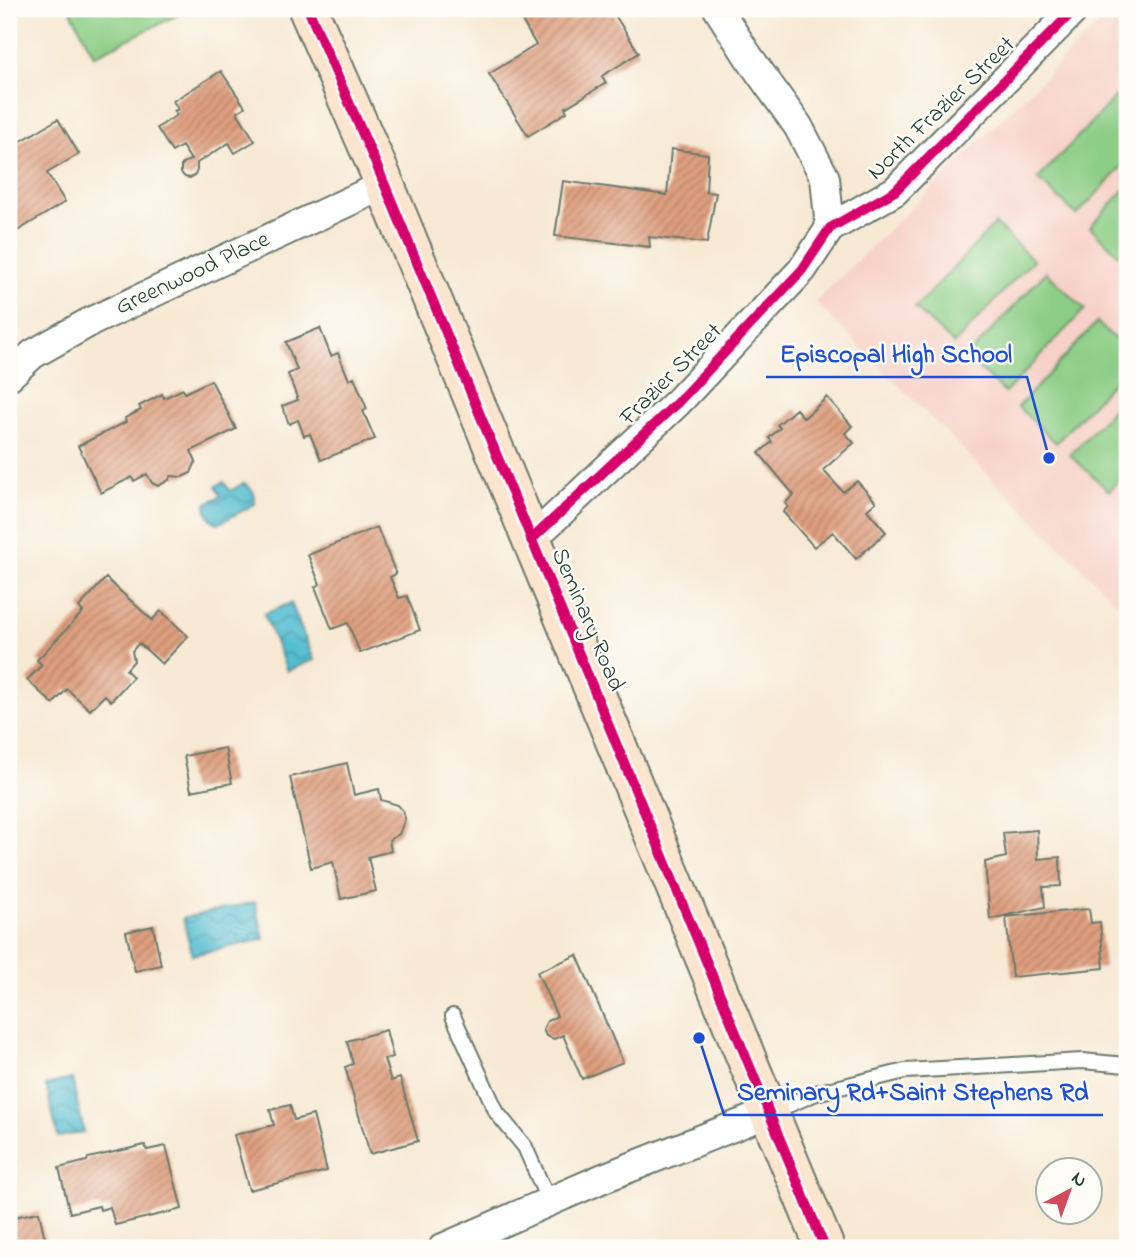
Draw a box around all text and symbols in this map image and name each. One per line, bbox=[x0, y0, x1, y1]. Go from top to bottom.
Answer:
street label: North Frazier Street bbox=[860, 29, 1024, 189]
street label: Greenwood Place bbox=[110, 223, 276, 325]
street label: Frazier Street bbox=[612, 316, 731, 435]
callout: Episcopal High School bbox=[766, 330, 1027, 377]
text: Episcopal High School bbox=[780, 337, 1012, 376]
street label: Seminary Road bbox=[540, 543, 633, 698]
callout: Seminary Rd+Saint Stephens Rd bbox=[724, 1068, 1103, 1115]
text: Seminary Rd+Saint Stephens Rd bbox=[737, 1075, 1089, 1113]
north arrow bbox=[1034, 1156, 1104, 1226]
text: N bbox=[1065, 1166, 1092, 1195]

